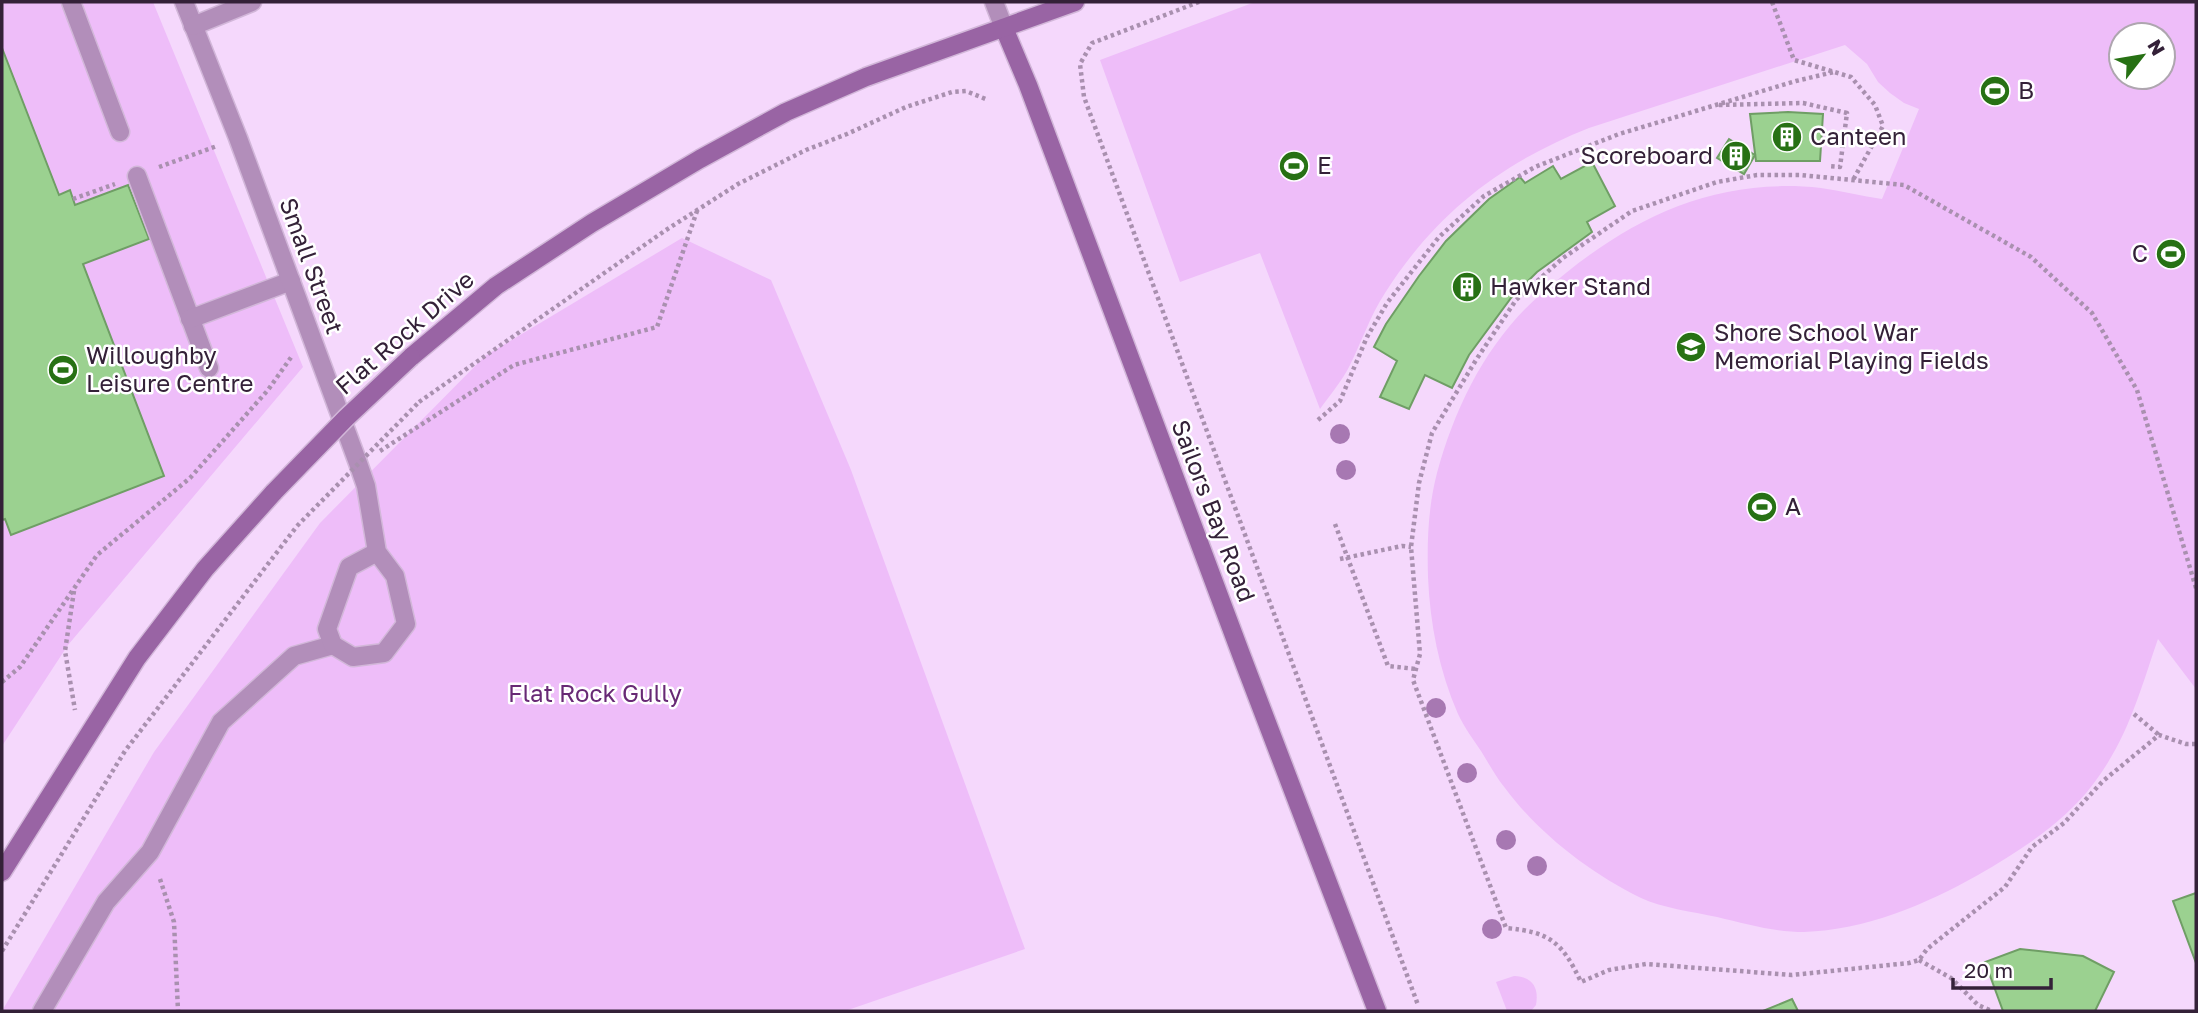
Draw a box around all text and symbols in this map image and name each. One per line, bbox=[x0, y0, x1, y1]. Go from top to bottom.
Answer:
north arrow bbox=[2107, 21, 2177, 91]
text: N bbox=[2143, 35, 2171, 59]
sports icon: B bbox=[1978, 74, 2012, 108]
place label: B bbox=[2018, 75, 2034, 104]
building icon: Canteen bbox=[1770, 120, 1804, 154]
place label: Canteen bbox=[1810, 121, 1907, 150]
building icon: Scoreboard bbox=[1719, 139, 1753, 173]
place label: Scoreboard bbox=[1581, 140, 1713, 169]
sports icon: E bbox=[1277, 149, 1311, 183]
place label: E bbox=[1317, 150, 1332, 179]
street label: Small Street bbox=[274, 194, 350, 337]
sports icon: C bbox=[2154, 237, 2188, 271]
place label: C bbox=[2132, 238, 2148, 267]
street label: Flat Rock Drive bbox=[329, 264, 479, 400]
building icon: Hawker Stand bbox=[1450, 270, 1484, 304]
place label: Hawker Stand bbox=[1490, 271, 1651, 300]
place label: Shore School War Memorial Playing Fields bbox=[1714, 317, 1989, 374]
school or university icon: Shore School War Memorial Playing Fields bbox=[1674, 330, 1708, 364]
place label: Willoughby Leisure Centre bbox=[86, 340, 253, 397]
sports icon: Willoughby Leisure Centre bbox=[46, 353, 80, 387]
street label: Sailors Bay Road bbox=[1166, 415, 1262, 606]
sports icon: A bbox=[1745, 490, 1779, 524]
place label: A bbox=[1785, 491, 1801, 520]
park label: Flat Rock Gully bbox=[508, 678, 682, 707]
scale bar bbox=[1953, 946, 2051, 990]
text: 20 m bbox=[1964, 957, 2013, 983]

